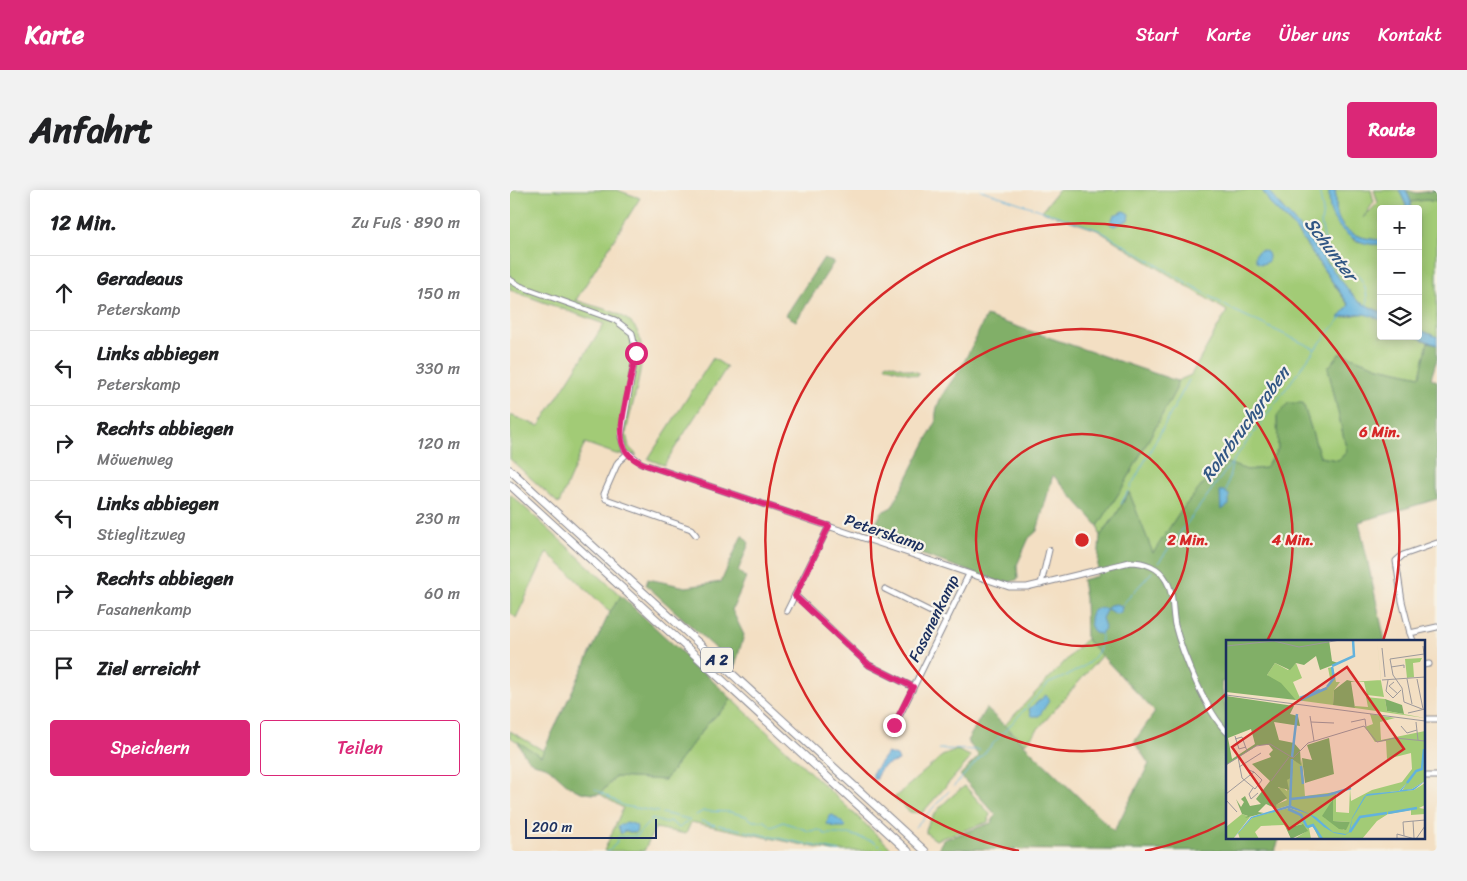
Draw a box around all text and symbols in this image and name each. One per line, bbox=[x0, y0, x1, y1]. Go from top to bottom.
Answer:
text: Karte bbox=[25, 14, 84, 56]
text: Start bbox=[1136, 19, 1179, 51]
text: Karte bbox=[1207, 19, 1251, 51]
text: Über uns bbox=[1279, 19, 1350, 51]
text: Kontakt bbox=[1378, 19, 1442, 51]
text: Anfahrt bbox=[30, 99, 153, 161]
button: Route bbox=[1347, 102, 1437, 158]
text: 12 Min. bbox=[50, 204, 117, 242]
map controls bbox=[1377, 205, 1422, 340]
button: + bbox=[1377, 205, 1422, 250]
text: Zu Fuß · 890 m bbox=[352, 208, 460, 237]
water label: Schunter bbox=[1296, 210, 1368, 291]
button: − bbox=[1377, 250, 1422, 295]
text: Geradeaus bbox=[97, 262, 183, 295]
icon: ahead bbox=[50, 279, 78, 307]
text: 150 m bbox=[417, 279, 460, 308]
text: Peterskamp bbox=[97, 295, 181, 324]
button: layers bbox=[1377, 295, 1422, 340]
text: Links abbiegen bbox=[97, 337, 219, 370]
route start bbox=[625, 342, 648, 365]
icon: left bbox=[50, 354, 78, 382]
text: 330 m bbox=[416, 354, 460, 383]
water label: Rohrbruchgraben bbox=[1192, 358, 1299, 488]
text: Peterskamp bbox=[97, 370, 181, 399]
text: Rechts abbiegen bbox=[97, 412, 234, 445]
text: 6 Min. bbox=[1358, 419, 1401, 445]
icon: right bbox=[50, 429, 78, 457]
text: 120 m bbox=[417, 429, 460, 458]
text: Möwenweg bbox=[97, 445, 173, 474]
text: Links abbiegen bbox=[97, 487, 219, 520]
icon: left bbox=[50, 504, 78, 532]
text: 230 m bbox=[415, 504, 460, 533]
street label: Peterskamp bbox=[841, 505, 930, 560]
text: Stieglitzweg bbox=[97, 520, 186, 549]
text: 2 Min. bbox=[1166, 527, 1209, 553]
text: 4 Min. bbox=[1271, 527, 1314, 553]
centre of rings bbox=[1073, 531, 1091, 549]
text: Rechts abbiegen bbox=[97, 562, 234, 595]
street label: Fasanenkamp bbox=[900, 569, 967, 667]
icon: right bbox=[50, 579, 78, 607]
text: 60 m bbox=[424, 579, 460, 608]
text: Fasanenkamp bbox=[97, 595, 191, 624]
inset map bbox=[1226, 640, 1424, 838]
road number: A 2 bbox=[701, 648, 733, 672]
text: Ziel erreicht bbox=[97, 652, 200, 685]
icon: arrive bbox=[50, 654, 78, 682]
route end bbox=[883, 714, 906, 737]
button: Speichern bbox=[50, 720, 250, 776]
button: Teilen bbox=[260, 720, 460, 776]
text: 200 m bbox=[532, 815, 572, 840]
scale bar bbox=[525, 816, 658, 839]

